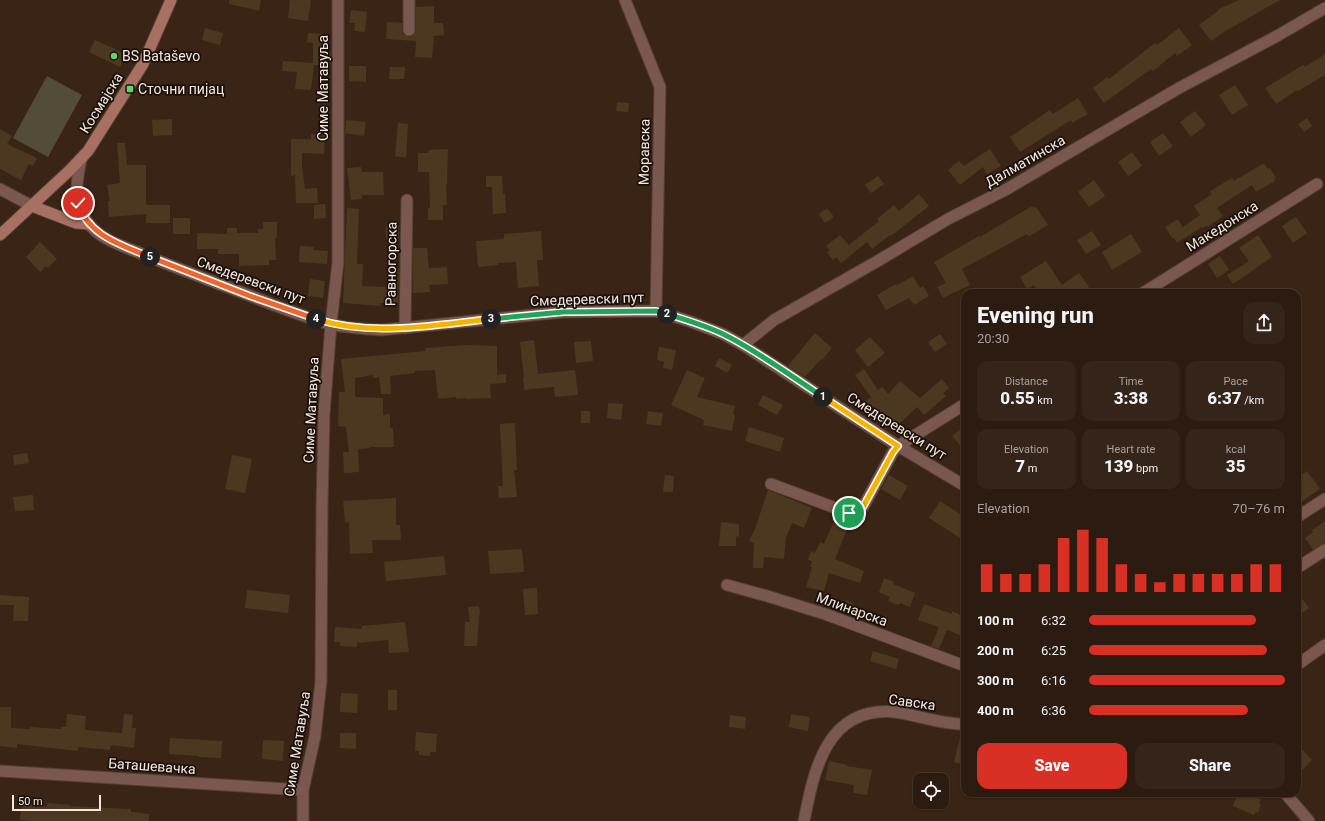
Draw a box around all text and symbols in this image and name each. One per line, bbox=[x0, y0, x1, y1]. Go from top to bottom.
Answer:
street label: Симе Матавуља bbox=[315, 35, 331, 141]
place label: BS Bataševo bbox=[122, 48, 200, 64]
marker: BS Bataševo bbox=[109, 51, 119, 61]
street label: Космајска bbox=[76, 70, 126, 136]
place label: Сточни пијац bbox=[138, 81, 224, 97]
marker: Сточни пијац bbox=[125, 84, 135, 94]
street label: Моравска bbox=[635, 119, 653, 185]
street label: Далматинска bbox=[982, 132, 1068, 190]
pin bbox=[61, 186, 95, 220]
icon: check bbox=[67, 192, 89, 214]
street label: Македонска bbox=[1183, 198, 1261, 254]
street label: Равногорска bbox=[382, 222, 400, 306]
pin: 5 bbox=[140, 247, 160, 267]
text: 5 bbox=[147, 250, 153, 263]
street label: Смедеревски пут bbox=[195, 253, 308, 307]
street label: Смедеревски пут bbox=[530, 289, 644, 309]
button: share bbox=[1243, 302, 1285, 344]
text: Evening run bbox=[977, 303, 1094, 328]
pin: 2 bbox=[657, 304, 677, 324]
text: 2 bbox=[664, 307, 670, 320]
pin: 4 bbox=[306, 309, 326, 329]
pin: 3 bbox=[481, 309, 501, 329]
text: 4 bbox=[313, 312, 319, 325]
text: 3 bbox=[488, 312, 494, 325]
text: 20:30 bbox=[977, 331, 1009, 346]
street label: Симе Матавуља bbox=[300, 357, 322, 463]
text: Distance bbox=[1005, 375, 1048, 388]
text: Time bbox=[1119, 375, 1143, 388]
text: Pace bbox=[1223, 375, 1248, 388]
pin: 1 bbox=[813, 387, 833, 407]
text: 0.55 bbox=[1000, 388, 1035, 408]
text: 3:38 bbox=[1114, 388, 1148, 408]
text: 6:37 bbox=[1207, 388, 1242, 408]
street label: Смедеревски пут bbox=[844, 389, 950, 463]
text: 1 bbox=[820, 390, 826, 403]
text: km bbox=[1035, 394, 1053, 407]
text: /km bbox=[1242, 394, 1264, 407]
text: Elevation bbox=[1004, 443, 1049, 456]
text: Heart rate bbox=[1107, 443, 1155, 456]
text: kcal bbox=[1226, 443, 1246, 456]
text: 7 bbox=[1015, 456, 1025, 476]
text: 139 bbox=[1104, 456, 1133, 476]
text: 35 bbox=[1226, 456, 1245, 476]
text: m bbox=[1025, 462, 1037, 475]
text: bpm bbox=[1133, 462, 1158, 475]
pin bbox=[832, 496, 866, 530]
text: Elevation bbox=[977, 501, 1030, 516]
text: 70–76 m bbox=[1233, 501, 1285, 516]
icon: arrive bbox=[838, 502, 860, 524]
street label: Млинарска bbox=[814, 589, 890, 629]
text: 100 m bbox=[977, 613, 1014, 628]
text: 6:32 bbox=[1041, 613, 1066, 628]
text: 200 m bbox=[977, 643, 1014, 658]
text: 6:25 bbox=[1041, 643, 1066, 658]
text: 300 m bbox=[977, 673, 1014, 688]
text: 6:16 bbox=[1041, 673, 1066, 688]
street label: Симе Матавуља bbox=[281, 690, 313, 798]
street label: Савска bbox=[887, 691, 937, 713]
text: 400 m bbox=[977, 703, 1014, 718]
text: 6:36 bbox=[1041, 703, 1066, 718]
button: Save bbox=[977, 743, 1127, 789]
button: Share bbox=[1135, 743, 1285, 789]
street label: Баташевачка bbox=[108, 755, 196, 777]
map controls bbox=[913, 773, 949, 809]
button: locate bbox=[913, 773, 949, 809]
scale bar bbox=[12, 793, 101, 812]
text: 50 m bbox=[18, 795, 43, 808]

